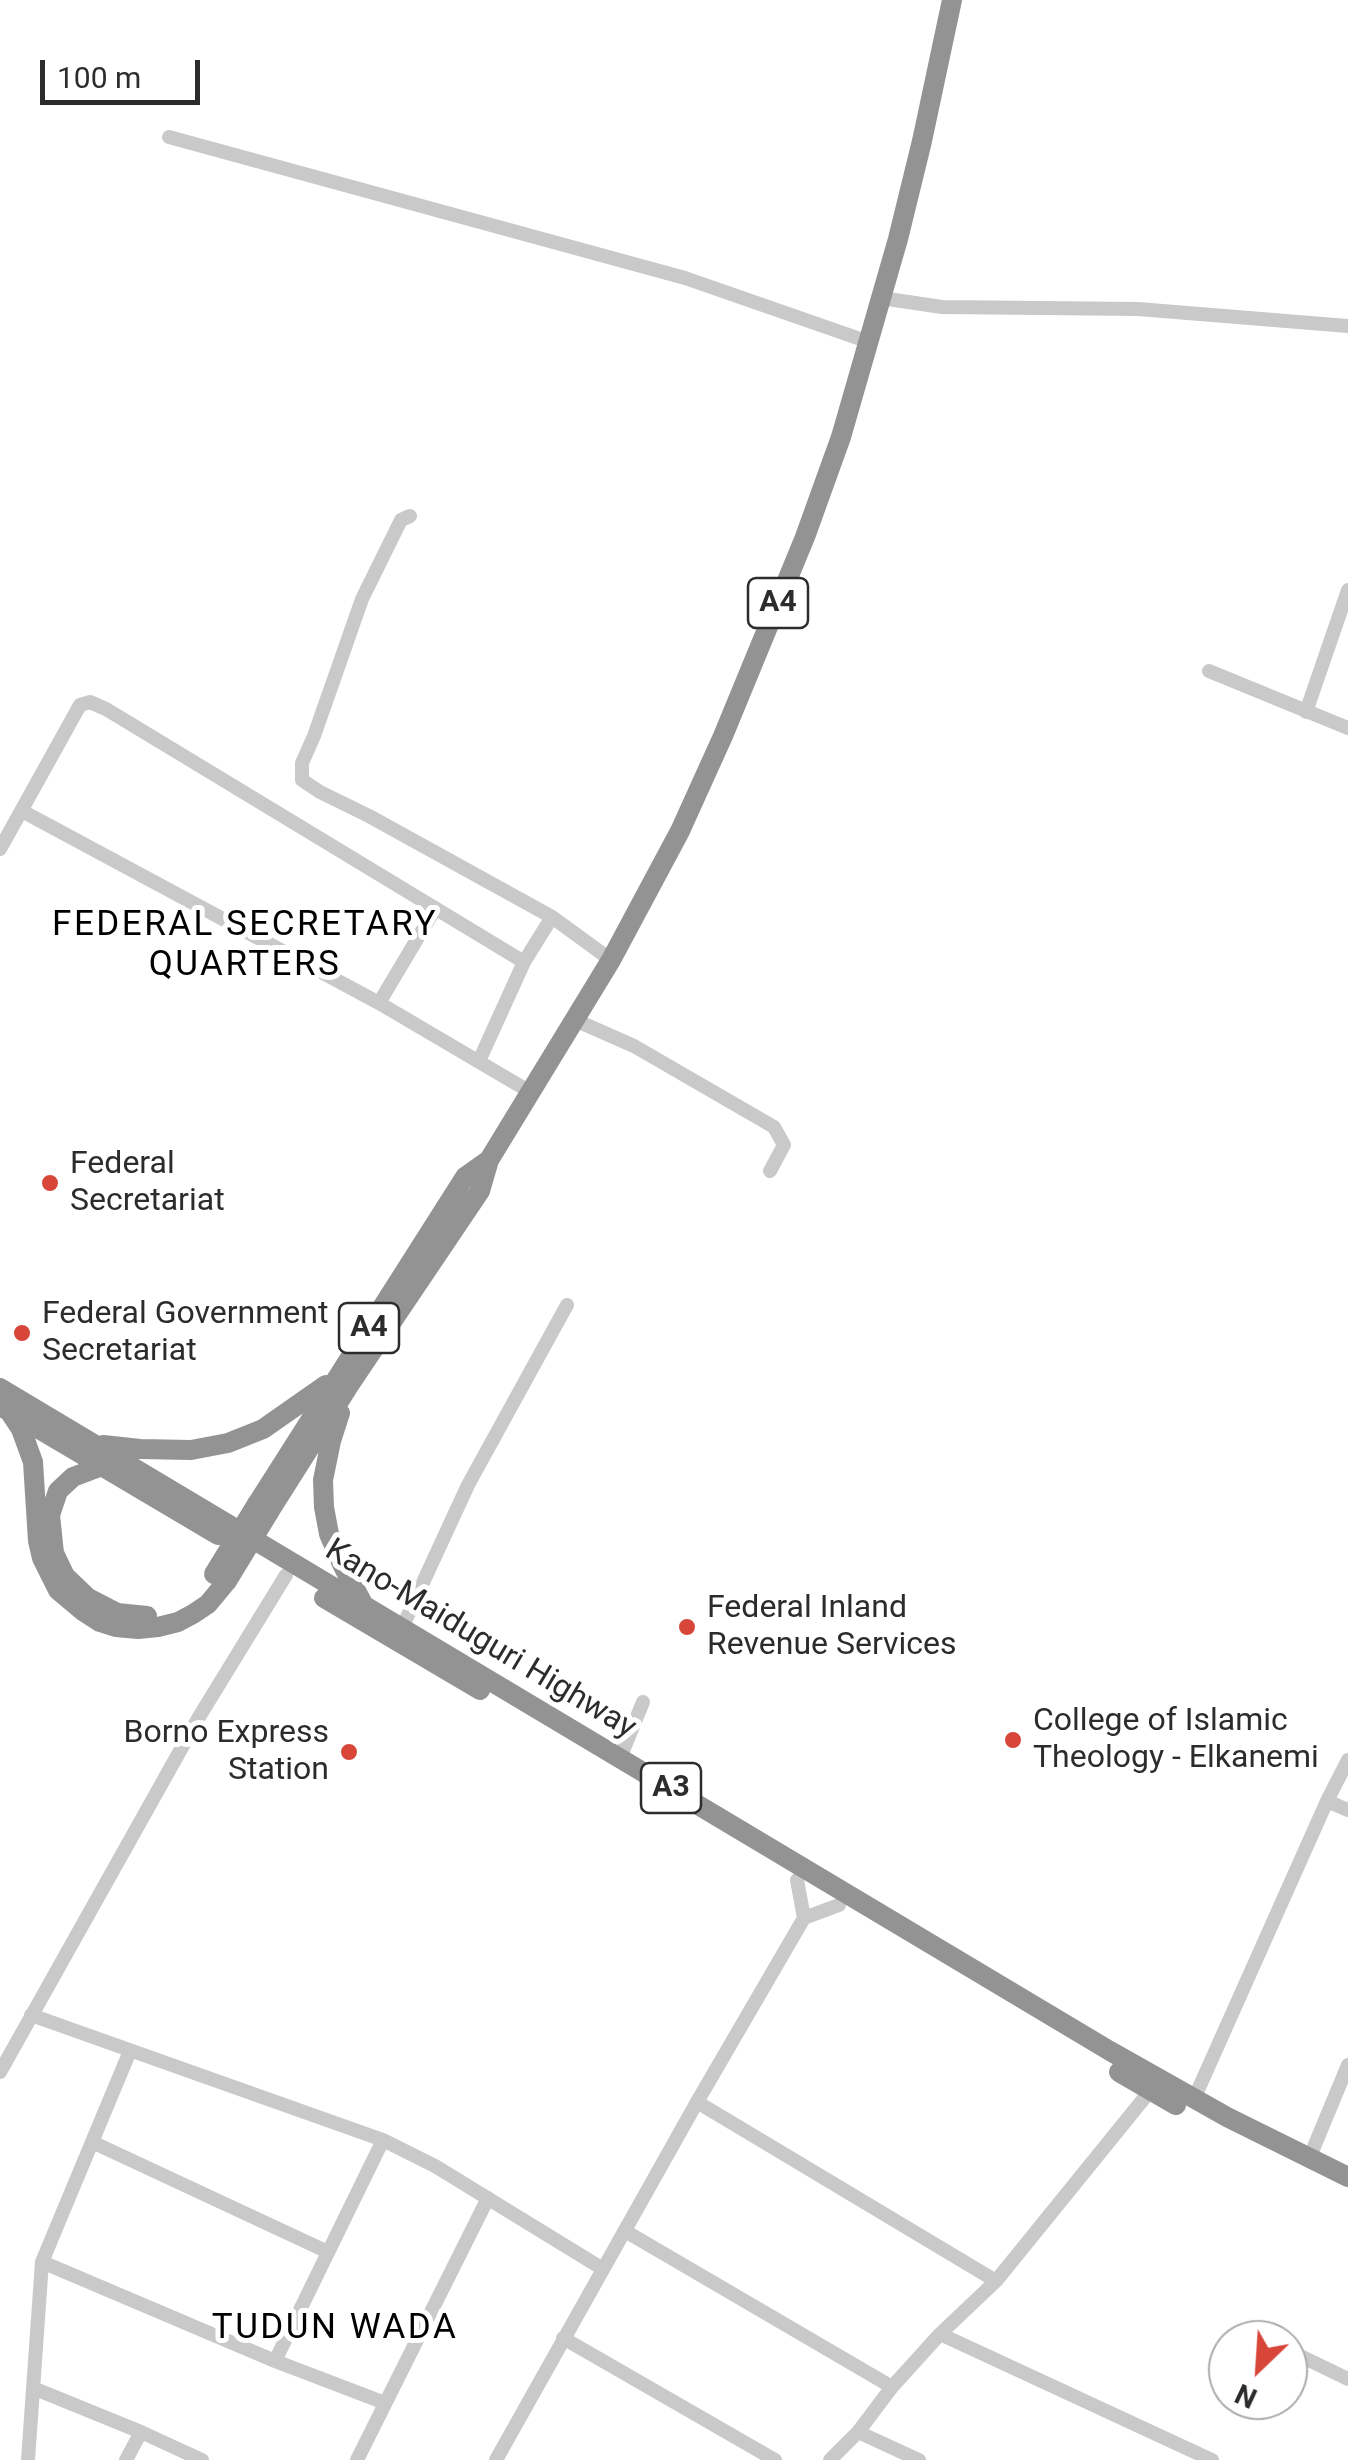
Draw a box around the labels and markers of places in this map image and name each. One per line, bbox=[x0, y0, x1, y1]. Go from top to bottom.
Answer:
place label: Federal Secretariat bbox=[70, 1146, 225, 1221]
marker: Federal Secretariat bbox=[39, 1172, 61, 1194]
place label: Federal Government Secretariat bbox=[42, 1296, 328, 1371]
marker: Federal Government Secretariat bbox=[11, 1322, 33, 1344]
place label: Federal Inland Revenue Services bbox=[707, 1590, 957, 1665]
marker: Federal Inland Revenue Services bbox=[676, 1616, 698, 1638]
place label: College of Islamic Theology - Elkanemi bbox=[1033, 1703, 1319, 1778]
place label: Borno Express Station bbox=[124, 1715, 329, 1790]
marker: College of Islamic Theology - Elkanemi bbox=[1002, 1729, 1024, 1751]
marker: Borno Express Station bbox=[338, 1741, 360, 1763]

